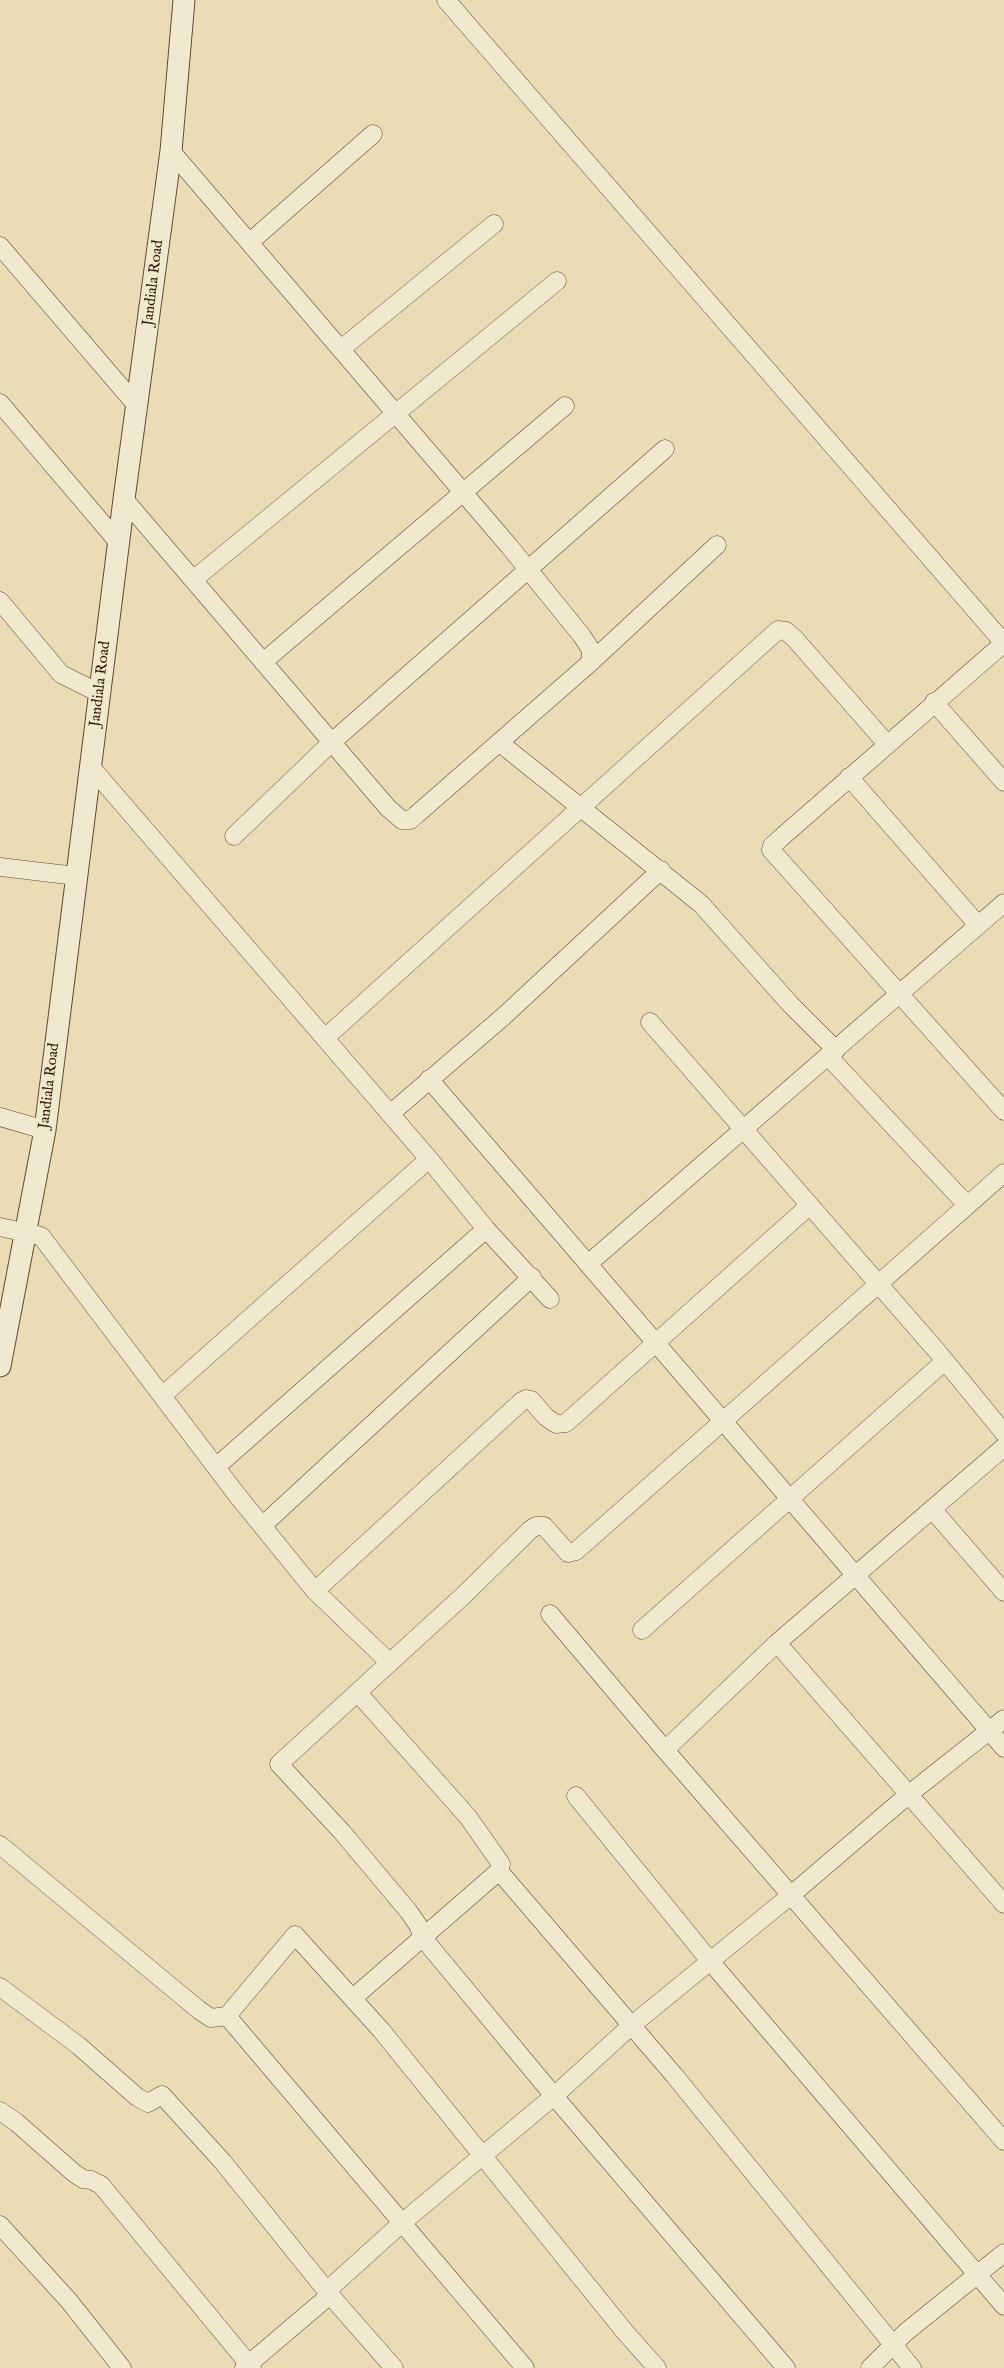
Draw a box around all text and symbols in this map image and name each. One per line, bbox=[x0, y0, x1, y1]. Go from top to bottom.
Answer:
street label: Jandiala Road bbox=[140, 239, 168, 327]
street label: Jandiala Road bbox=[87, 640, 115, 728]
street label: Jandiala Road bbox=[36, 1042, 64, 1130]

